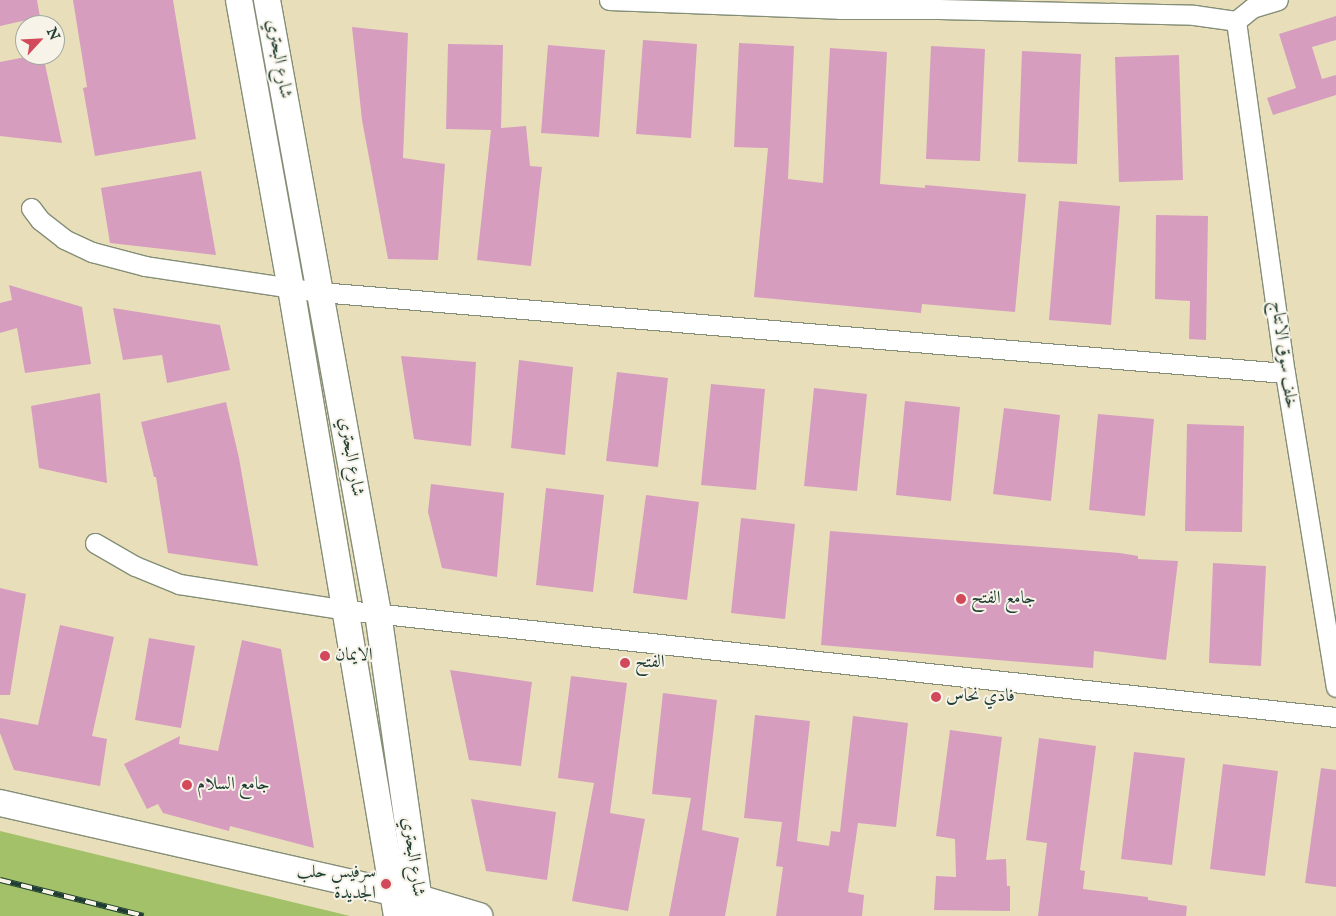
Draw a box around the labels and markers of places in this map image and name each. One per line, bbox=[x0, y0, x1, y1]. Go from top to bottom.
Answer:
place label: جامع الفتح bbox=[971, 588, 1036, 610]
marker: جامع الفتح bbox=[955, 593, 967, 605]
place label: الايمان bbox=[335, 645, 373, 667]
marker: الايمان bbox=[319, 650, 331, 662]
place label: الفتح bbox=[635, 652, 665, 674]
marker: الفتح bbox=[619, 657, 631, 669]
place label: فادي نحاس bbox=[946, 686, 1015, 708]
marker: فادي نحاس bbox=[930, 691, 942, 703]
place label: جامع السلام bbox=[197, 774, 270, 796]
marker: جامع السلام bbox=[181, 779, 193, 791]
place label: سرفيس حلب الجديدة bbox=[296, 863, 376, 906]
marker: سرفيس حلب الجديدة bbox=[380, 878, 392, 890]

